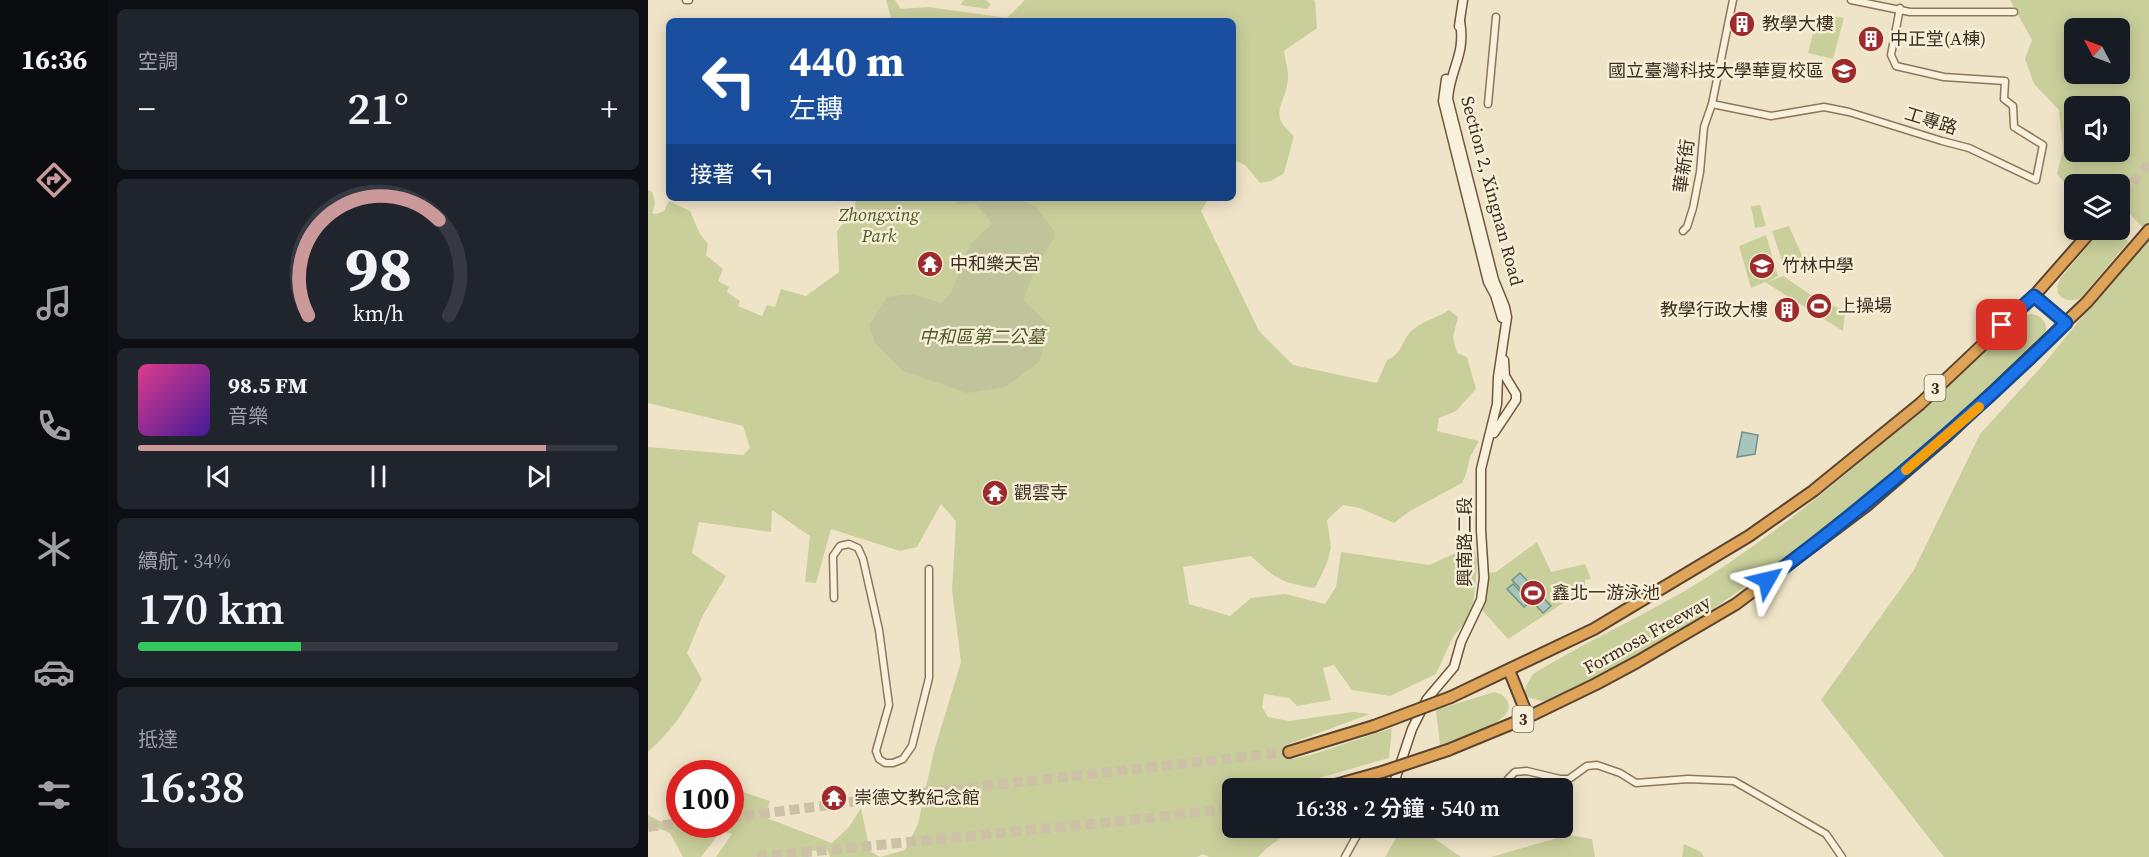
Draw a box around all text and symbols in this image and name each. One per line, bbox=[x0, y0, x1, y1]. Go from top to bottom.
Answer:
building icon: 教學大樓 bbox=[1727, 9, 1757, 39]
place label: 教學大樓 bbox=[1762, 11, 1834, 36]
north arrow bbox=[2064, 18, 2130, 84]
map controls bbox=[2064, 18, 2130, 240]
building icon: 中正堂(A棟) bbox=[1856, 24, 1886, 54]
place label: 中正堂(A棟) bbox=[1890, 26, 1986, 51]
text: 440 m bbox=[789, 32, 904, 90]
text: 16:36 bbox=[21, 41, 87, 78]
icon: left bbox=[690, 42, 768, 120]
text: 空調 bbox=[138, 47, 178, 75]
school or university icon: 國立臺灣科技大學華夏校區 bbox=[1829, 56, 1859, 86]
place label: 國立臺灣科技大學華夏校區 bbox=[1608, 58, 1824, 83]
text: 21° bbox=[347, 77, 409, 139]
text: − bbox=[138, 86, 156, 131]
text: + bbox=[601, 86, 618, 131]
text: 左轉 bbox=[789, 90, 843, 127]
street label: Section 2, Xingnan Road bbox=[1455, 93, 1530, 288]
button: sound bbox=[2064, 96, 2130, 162]
street label: 工專路 bbox=[1902, 101, 1961, 140]
street label: 華新街 bbox=[1667, 137, 1700, 194]
icon: left bbox=[746, 156, 779, 189]
icon: directions bbox=[33, 159, 75, 201]
text: 接著 bbox=[690, 159, 734, 189]
button: layers bbox=[2064, 174, 2130, 240]
park label: Zhongxing Park bbox=[838, 202, 921, 248]
text: 98 bbox=[344, 225, 412, 311]
temple icon: 中和樂天宮 bbox=[915, 249, 945, 279]
place label: 中和樂天宮 bbox=[950, 251, 1040, 276]
school or university icon: 竹林中學 bbox=[1747, 251, 1777, 281]
place label: 竹林中學 bbox=[1782, 253, 1854, 278]
icon: music bbox=[33, 282, 75, 324]
sports icon: 上操場 bbox=[1804, 291, 1834, 321]
place label: 上操場 bbox=[1838, 293, 1892, 318]
building icon: 教學行政大樓 bbox=[1772, 295, 1802, 325]
place label: 教學行政大樓 bbox=[1660, 297, 1768, 322]
text: km/h bbox=[352, 299, 404, 328]
pin bbox=[1976, 299, 2027, 350]
icon: arrive bbox=[1985, 308, 2018, 341]
park label: 中和區第二公墓 bbox=[919, 324, 1048, 349]
text: 98.5 FM bbox=[228, 370, 307, 400]
road number: 3 bbox=[1924, 375, 1946, 401]
text: 音樂 bbox=[228, 402, 268, 430]
icon: phone bbox=[33, 405, 75, 447]
icon: previous bbox=[202, 460, 235, 493]
icon: pause bbox=[362, 460, 395, 493]
icon: next bbox=[522, 460, 555, 493]
temple icon: 觀雲寺 bbox=[980, 478, 1010, 508]
place label: 觀雲寺 bbox=[1014, 480, 1068, 505]
street label: 興南路二段 bbox=[1452, 497, 1477, 587]
icon: climate bbox=[33, 528, 75, 570]
text: 續航 · 34% bbox=[138, 547, 231, 575]
position arrow bbox=[1735, 548, 1799, 612]
text: 170 km bbox=[138, 577, 285, 639]
sports icon: 鑫北一游泳池 bbox=[1518, 578, 1548, 608]
place label: 鑫北一游泳池 bbox=[1552, 580, 1660, 605]
street label: Formosa Freeway bbox=[1579, 589, 1715, 680]
icon: car bbox=[33, 651, 75, 693]
road number: 3 bbox=[1512, 706, 1534, 732]
text: 抵達 bbox=[138, 725, 178, 753]
text: 16:38 bbox=[138, 755, 245, 817]
speed limit sign: 100 bbox=[666, 760, 744, 838]
icon: filters bbox=[33, 774, 75, 816]
temple icon: 崇德文教紀念館 bbox=[819, 783, 849, 813]
place label: 崇德文教紀念館 bbox=[854, 785, 980, 810]
text: 16:38 · 2 分鐘 · 540 m bbox=[1295, 793, 1500, 823]

